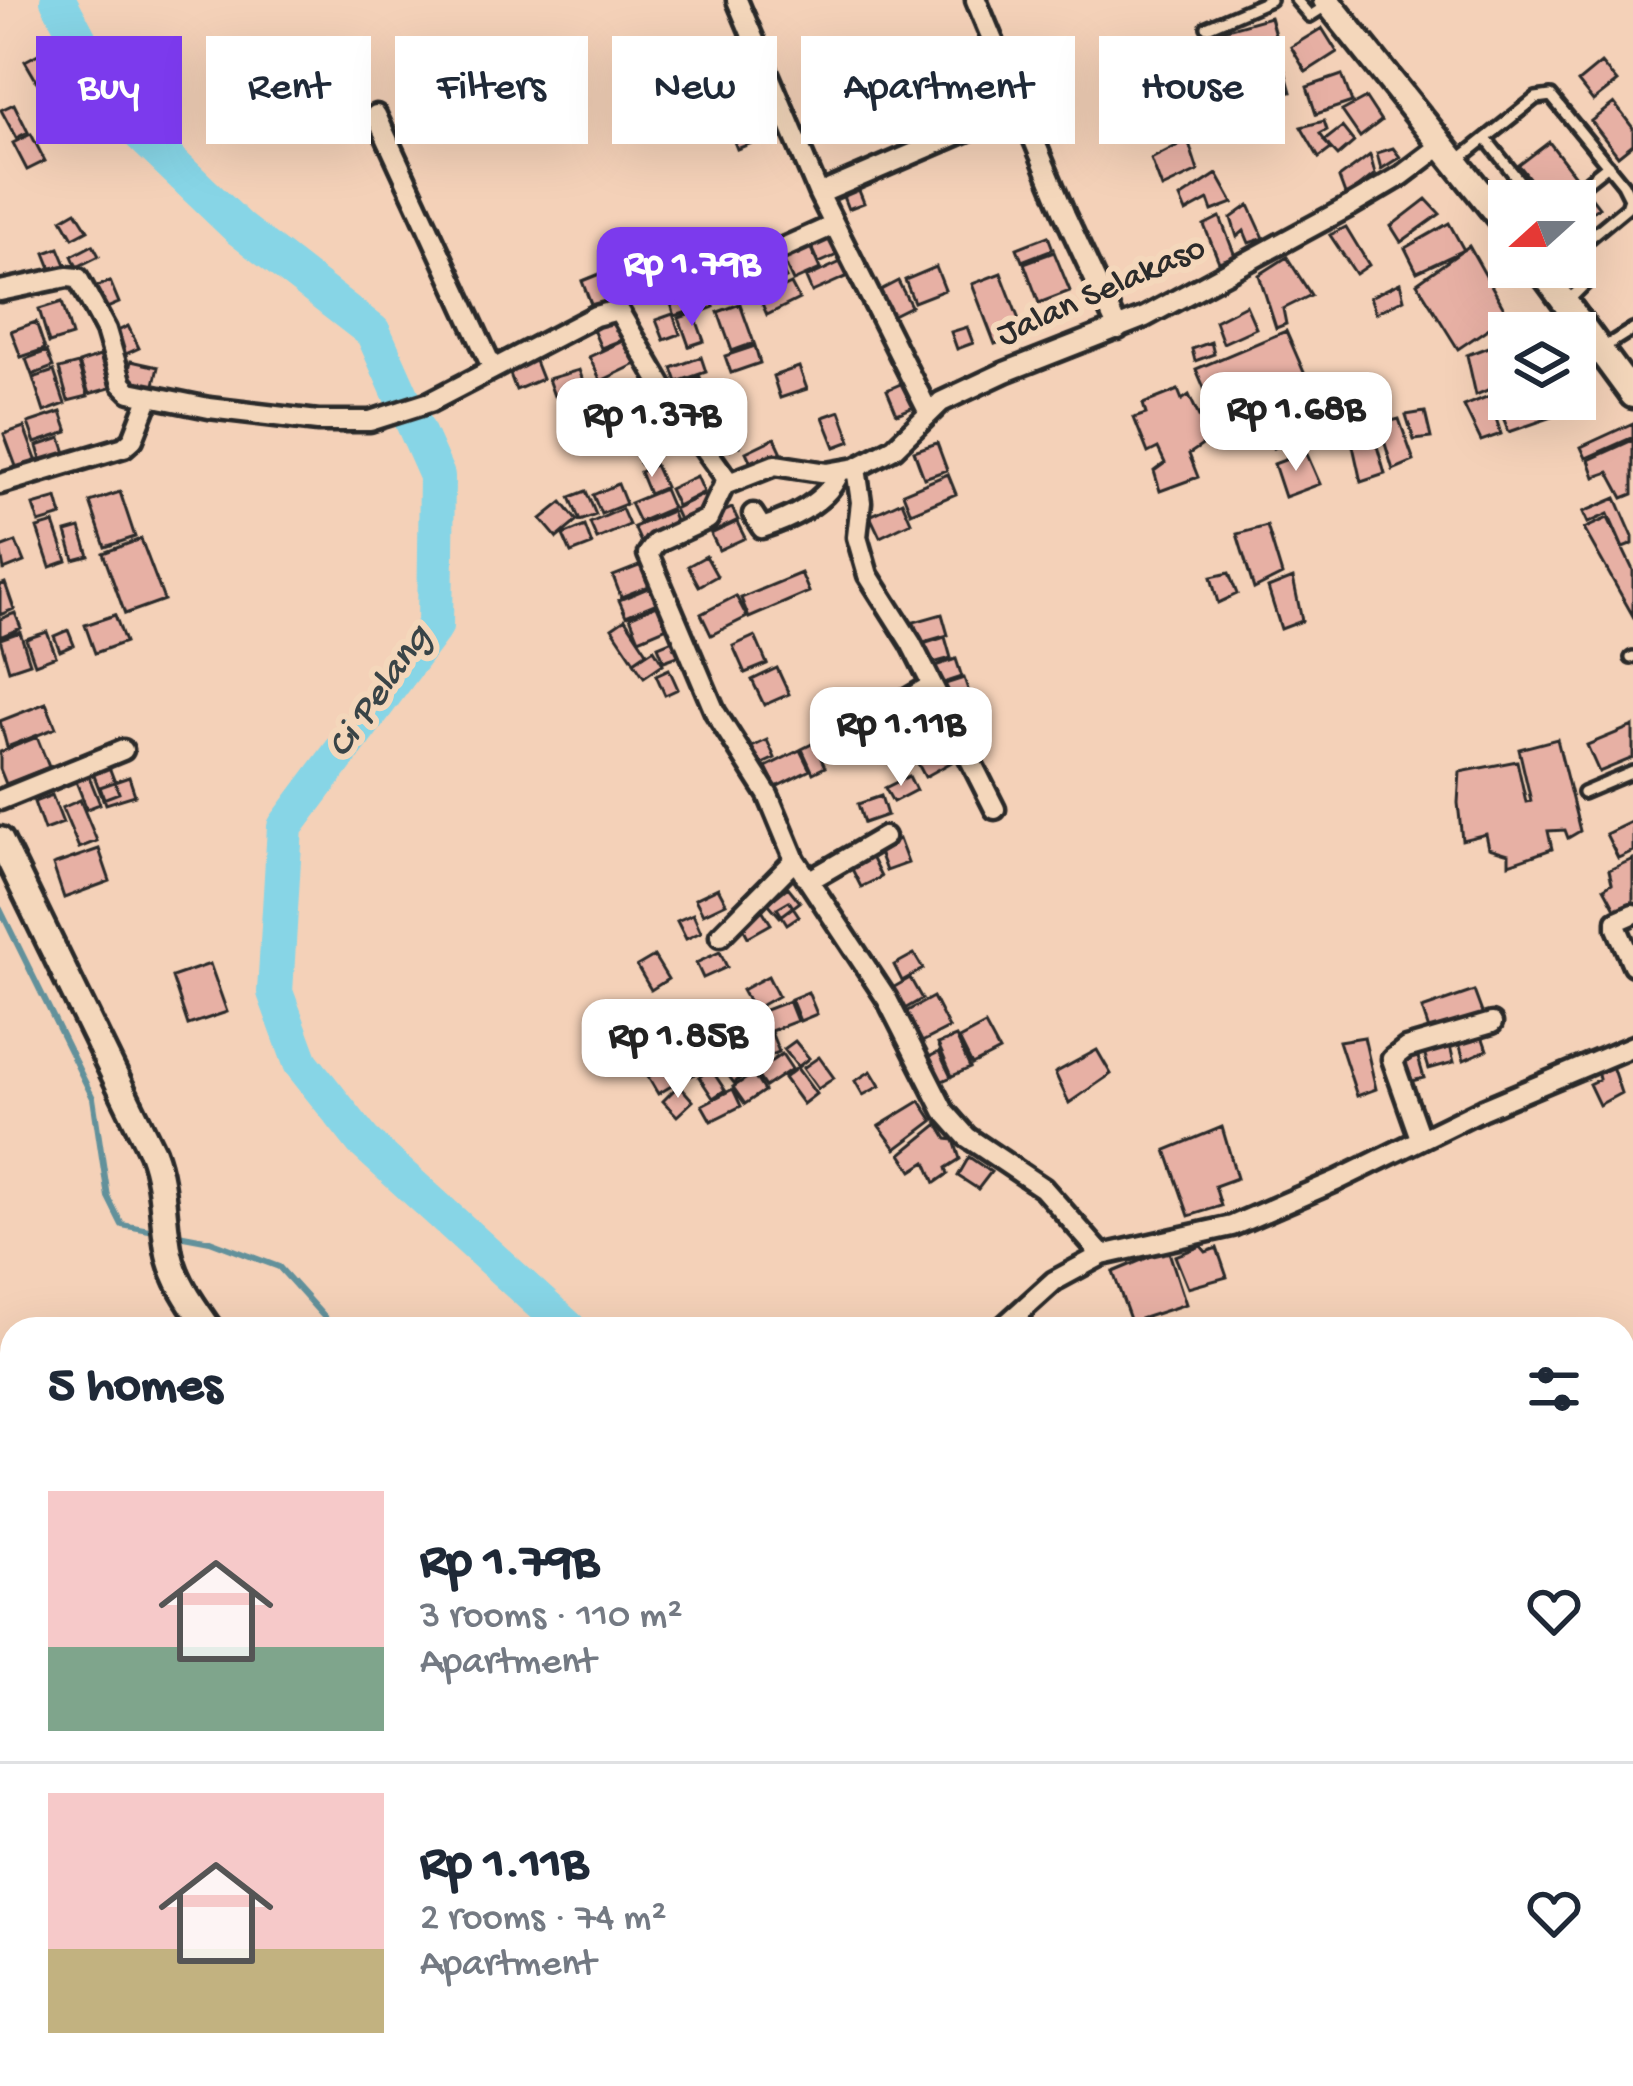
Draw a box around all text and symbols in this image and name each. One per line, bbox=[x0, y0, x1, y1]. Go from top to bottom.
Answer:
chip: Buy bbox=[36, 36, 182, 144]
chip: Rent bbox=[206, 36, 371, 144]
chip: Filters bbox=[395, 36, 588, 144]
chip: New bbox=[612, 36, 777, 144]
chip: Apartment bbox=[801, 36, 1075, 144]
chip: House bbox=[1099, 36, 1285, 144]
north arrow bbox=[1488, 180, 1596, 288]
map controls bbox=[1488, 180, 1596, 420]
pin: Rp 1.79B bbox=[568, 227, 816, 329]
street label: Jalan Selakaso bbox=[991, 228, 1213, 358]
text: Rp 1.79B bbox=[624, 243, 760, 289]
button: layers bbox=[1488, 312, 1596, 420]
pin: Rp 1.68B bbox=[1172, 372, 1420, 474]
pin: Rp 1.37B bbox=[528, 378, 776, 480]
text: Rp 1.68B bbox=[1227, 388, 1365, 434]
text: Rp 1.37B bbox=[583, 394, 721, 440]
water label: Ci Pelang bbox=[319, 615, 445, 768]
pin: Rp 1.11B bbox=[777, 687, 1025, 789]
text: Rp 1.11B bbox=[837, 703, 965, 749]
pin: Rp 1.85B bbox=[554, 999, 802, 1101]
text: Rp 1.85B bbox=[609, 1015, 747, 1061]
icon: filters bbox=[1521, 1356, 1587, 1422]
text: 5 homes bbox=[48, 1359, 222, 1419]
text: Rp 1.79B bbox=[420, 1535, 599, 1595]
icon: home bbox=[144, 1539, 288, 1683]
icon: heart bbox=[1521, 1578, 1587, 1644]
text: 3 rooms · 110 m² bbox=[420, 1595, 683, 1641]
text: Apartment bbox=[420, 1641, 596, 1687]
text: Rp 1.11B bbox=[420, 1837, 588, 1897]
icon: home bbox=[144, 1841, 288, 1985]
icon: heart bbox=[1521, 1880, 1587, 1946]
text: 2 rooms · 74 m² bbox=[420, 1897, 667, 1943]
text: Apartment bbox=[420, 1943, 596, 1989]

